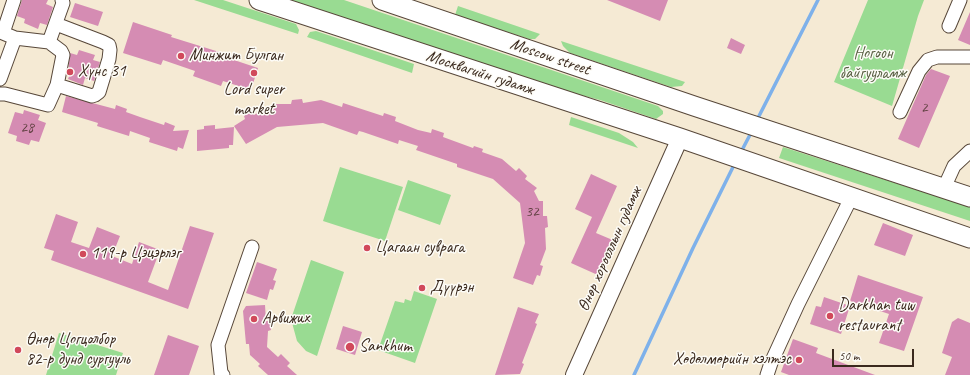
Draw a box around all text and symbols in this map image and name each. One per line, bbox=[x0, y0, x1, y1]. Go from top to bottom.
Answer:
street label: Moscow street bbox=[507, 34, 593, 80]
park label: Ногоон байгууламж bbox=[840, 44, 906, 84]
place label: Минжит Булган bbox=[189, 46, 283, 66]
street label: Москвагийн гудамж bbox=[423, 46, 537, 100]
marker: Минжит Булган bbox=[176, 51, 186, 61]
place label: Хүнс 31 bbox=[78, 62, 126, 82]
marker: Хүнс 31 bbox=[65, 67, 75, 77]
marker: Lord super market bbox=[249, 68, 259, 78]
place label: Lord super market bbox=[224, 80, 284, 120]
house number: 2 bbox=[921, 99, 927, 117]
house number: 28 bbox=[20, 119, 34, 137]
street label: Өнөр хорооллын гудамж bbox=[573, 183, 647, 315]
house number: 32 bbox=[525, 203, 539, 221]
place label: Цагаан суврага bbox=[375, 238, 464, 258]
marker: Цагаан суврага bbox=[362, 243, 372, 253]
place label: 119-р Цэцэрлэг bbox=[91, 244, 180, 264]
marker: 119-р Цэцэрлэг bbox=[78, 249, 88, 259]
place label: Дүүрэн bbox=[430, 278, 474, 298]
marker: Дүүрэн bbox=[417, 283, 427, 293]
place label: Darkhan tuw restaurant bbox=[838, 296, 915, 336]
place label: Арвижих bbox=[262, 309, 309, 329]
marker: Darkhan tuw restaurant bbox=[825, 311, 835, 321]
marker: Арвижих bbox=[249, 314, 259, 324]
place label: Өнөр Цогцолбор 82-р дунд сургууль bbox=[26, 330, 130, 370]
place label: Sankhum bbox=[359, 337, 412, 357]
marker: Sankhum bbox=[344, 341, 356, 353]
scale bar bbox=[834, 341, 916, 367]
marker: Өнөр Цогцолбор 82-р дунд сургууль bbox=[13, 345, 23, 355]
text: 50 m bbox=[839, 348, 859, 364]
place label: Хөдөлмөрийн хэлтэс bbox=[673, 350, 791, 370]
marker: Хөдөлмөрийн хэлтэс bbox=[794, 355, 804, 365]

